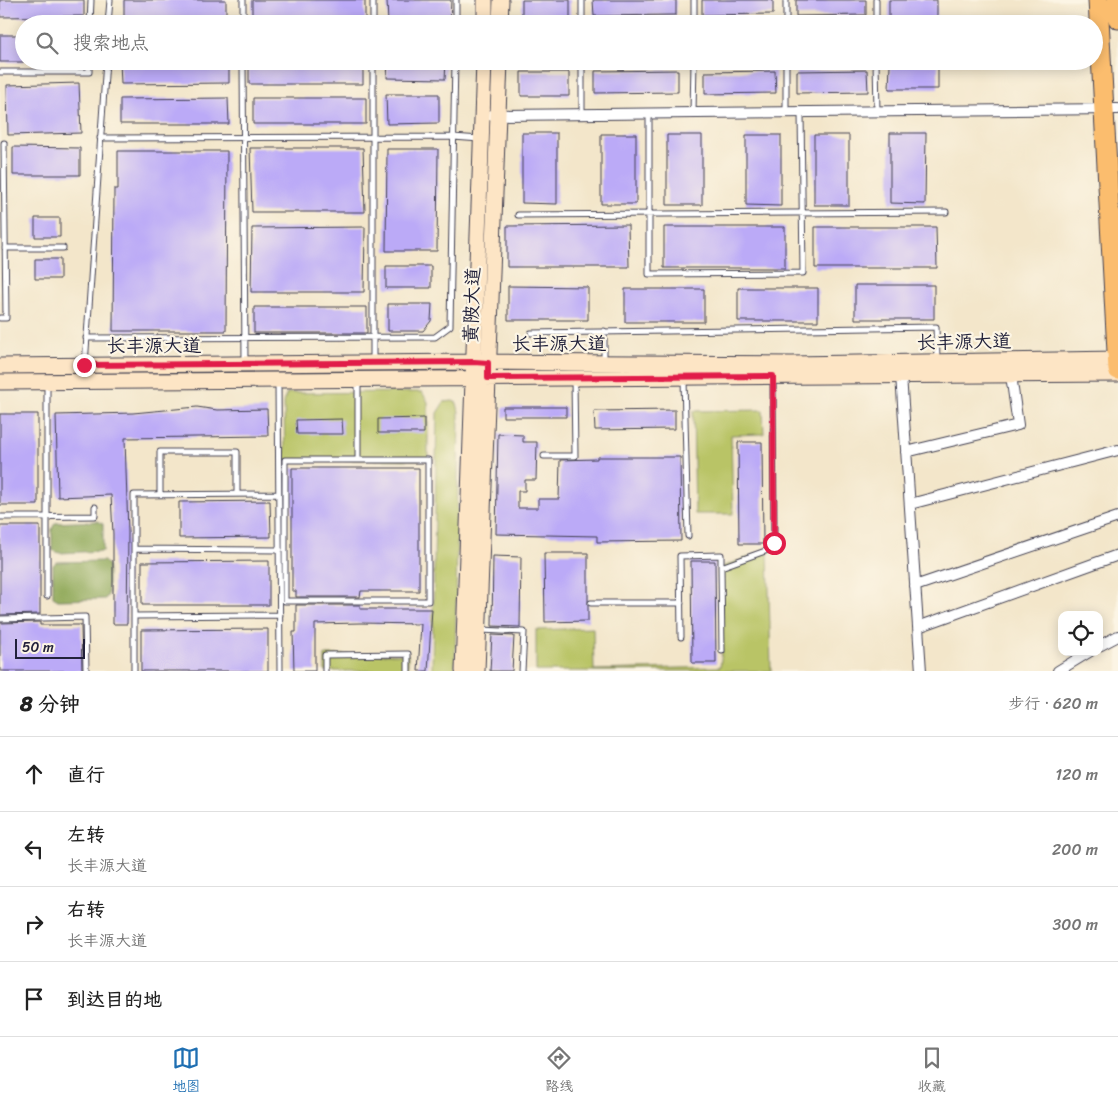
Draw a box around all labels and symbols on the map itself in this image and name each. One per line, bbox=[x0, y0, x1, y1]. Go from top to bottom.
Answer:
street label: 黄陂大道 bbox=[454, 266, 489, 344]
street label: 长丰源大道 bbox=[916, 324, 1012, 359]
street label: 长丰源大道 bbox=[511, 327, 607, 360]
street label: 长丰源大道 bbox=[106, 329, 202, 362]
route end bbox=[73, 354, 96, 377]
route start bbox=[763, 532, 786, 555]
scale bar bbox=[15, 636, 85, 659]

